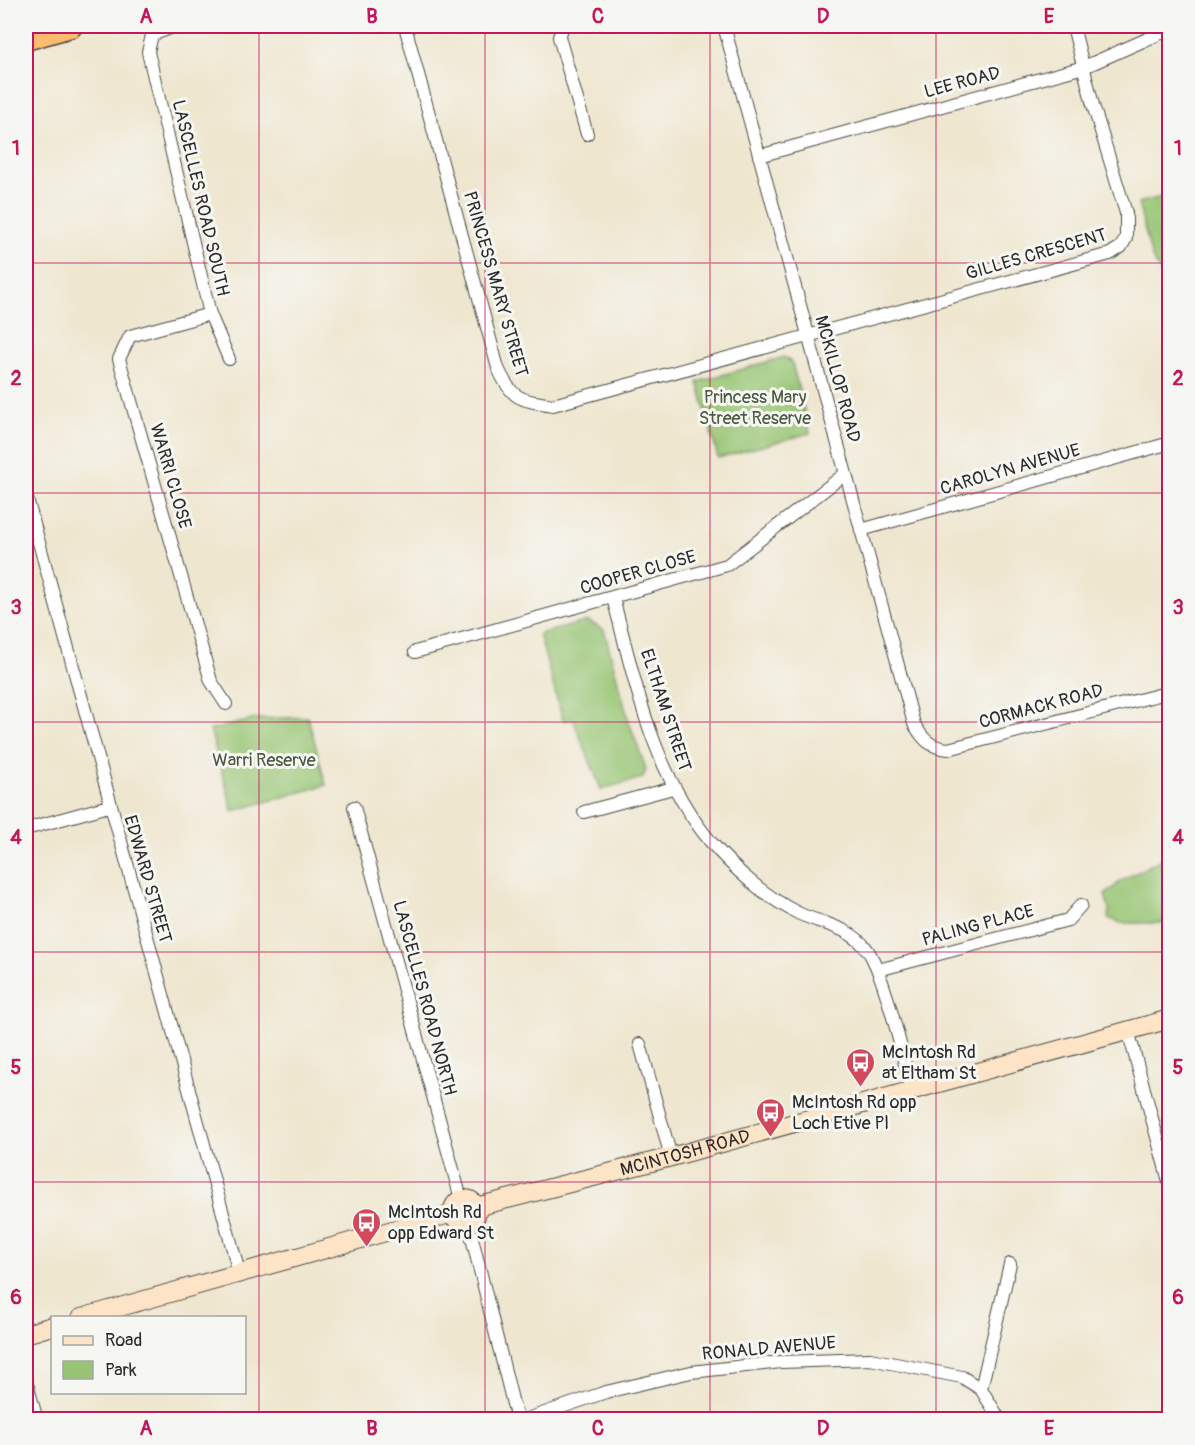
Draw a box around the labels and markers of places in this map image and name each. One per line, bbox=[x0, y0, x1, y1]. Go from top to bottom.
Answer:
place label: McIntosh Rd at Eltham St bbox=[882, 1041, 977, 1085]
bus stop icon: McIntosh Rd at Eltham St bbox=[845, 1046, 877, 1088]
place label: McIntosh Rd opp Loch Etive Pl bbox=[792, 1091, 917, 1135]
bus stop icon: McIntosh Rd opp Loch Etive Pl bbox=[755, 1096, 787, 1138]
place label: McIntosh Rd opp Edward St bbox=[388, 1201, 495, 1245]
bus stop icon: McIntosh Rd opp Edward St bbox=[351, 1206, 383, 1248]

